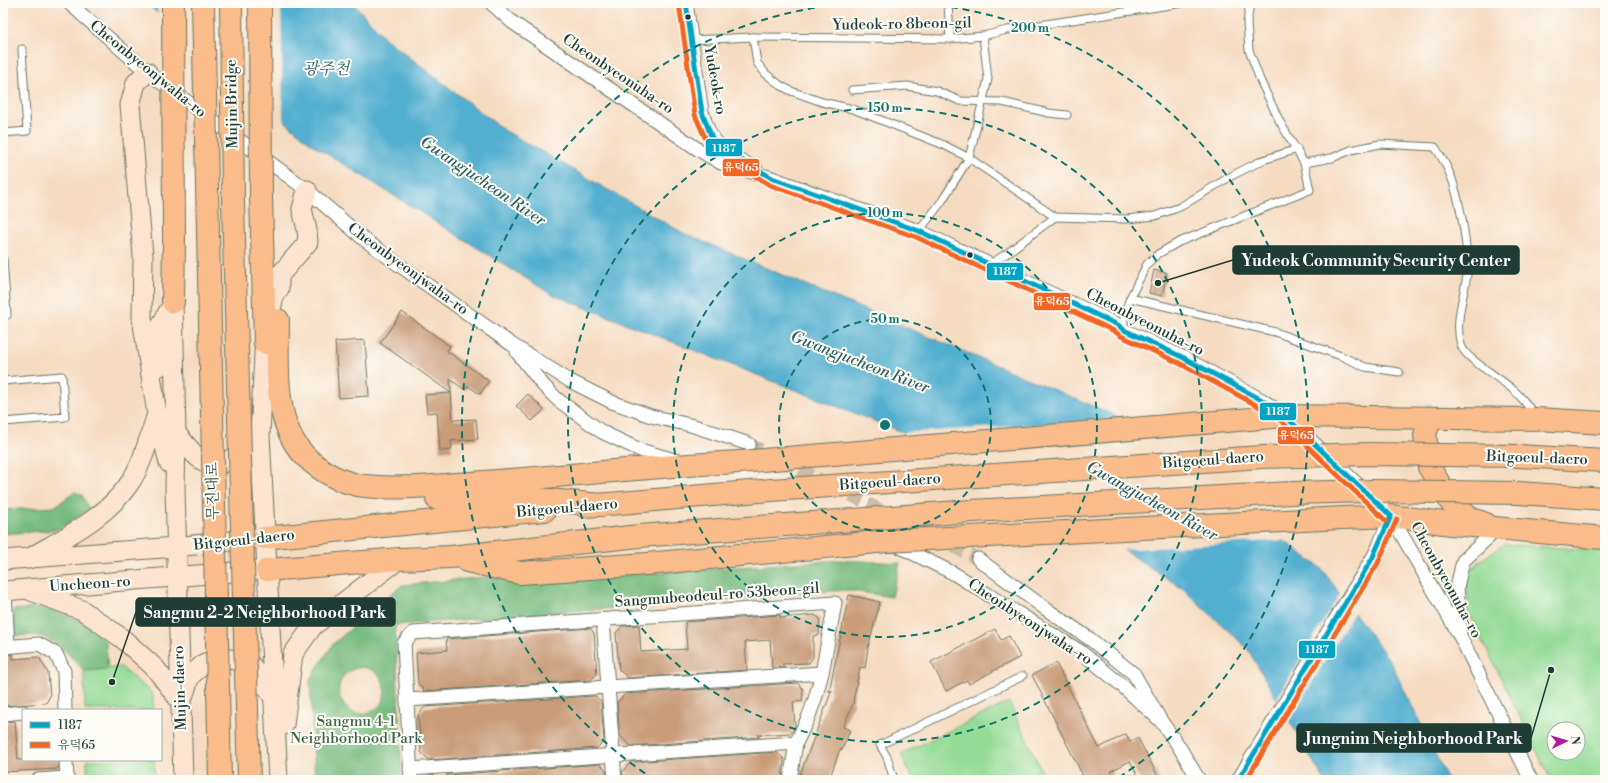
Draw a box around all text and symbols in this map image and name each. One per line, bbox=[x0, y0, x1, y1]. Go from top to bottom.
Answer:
unlabelled marker bbox=[683, 12, 693, 22]
street label: Yudeok-ro 8beon-gil bbox=[831, 13, 972, 35]
street label: Cheonbyeonjwaha-ro bbox=[86, 16, 210, 122]
text: 200 m bbox=[1011, 21, 1049, 36]
street label: Cheonbyeonuha-ro bbox=[559, 30, 677, 118]
street label: Yudeok-ro bbox=[699, 43, 730, 116]
street label: Mujin Bridge bbox=[222, 59, 242, 149]
water label: 광주천 bbox=[303, 59, 351, 79]
text: 150 m bbox=[868, 101, 902, 116]
water label: Gwangjucheon River bbox=[416, 132, 550, 231]
line badge: 1187 bbox=[705, 138, 743, 157]
text: 1187 bbox=[712, 142, 737, 156]
line badge: 유덕65 bbox=[722, 158, 760, 177]
text: 유덕65 bbox=[723, 161, 759, 175]
text: 100 m bbox=[867, 206, 903, 221]
street label: Cheonbyeonjwaha-ro bbox=[344, 219, 472, 319]
callout: Yudeok Community Security Center bbox=[1233, 246, 1519, 274]
unlabelled marker bbox=[965, 250, 975, 260]
text: Yudeok Community Security Center bbox=[1241, 251, 1511, 271]
line badge: 1187 bbox=[986, 262, 1024, 281]
text: 1187 bbox=[993, 265, 1018, 279]
street label: Cheonbyeonuha-ro bbox=[1083, 284, 1207, 360]
line badge: 유덕65 bbox=[1033, 292, 1071, 311]
text: 유덕65 bbox=[1034, 295, 1070, 309]
text: 50 m bbox=[870, 312, 900, 327]
water label: Gwangjucheon River bbox=[788, 326, 933, 398]
line badge: 1187 bbox=[1259, 402, 1297, 421]
text: 1187 bbox=[1266, 405, 1291, 419]
centre of rings bbox=[878, 418, 892, 432]
line badge: 유덕65 bbox=[1277, 426, 1315, 445]
text: 유덕65 bbox=[1278, 429, 1314, 443]
street label: Bitgoeul-daero bbox=[1161, 447, 1264, 473]
street label: Bitgoeul-daero bbox=[1485, 447, 1588, 469]
water label: Gwangjucheon River bbox=[1083, 457, 1222, 546]
street label: 무진대로 bbox=[203, 461, 223, 520]
street label: Bitgoeul-daero bbox=[838, 469, 941, 495]
street label: Bitgoeul-daero bbox=[515, 494, 619, 522]
street label: Cheonbyeonuha-ro bbox=[1406, 518, 1486, 642]
street label: Bitgoeul-daero bbox=[191, 525, 296, 555]
street label: Uncheon-ro bbox=[49, 572, 131, 596]
street label: Cheonbyeonjwaha-ro bbox=[964, 575, 1096, 669]
street label: Sangmubeodeul-ro 53beon-gil bbox=[614, 578, 821, 612]
callout: Sangmu 2-2 Neighborhood Park bbox=[136, 598, 395, 626]
text: Sangmu 2-2 Neighborhood Park bbox=[144, 603, 388, 623]
line badge: 1187 bbox=[1298, 640, 1336, 659]
text: 1187 bbox=[1305, 643, 1330, 657]
street label: Mujin-daero bbox=[169, 645, 191, 731]
legend bbox=[22, 709, 162, 761]
park label: Sangmu 4-1 Neighborhood Park bbox=[290, 712, 423, 748]
text: 1187 bbox=[58, 718, 82, 733]
north arrow bbox=[1546, 721, 1586, 761]
callout: Jungnim Neighborhood Park bbox=[1297, 724, 1531, 752]
text: Jungnim Neighborhood Park bbox=[1303, 729, 1524, 749]
text: N bbox=[1568, 735, 1582, 745]
text: 유덕65 bbox=[58, 738, 95, 753]

